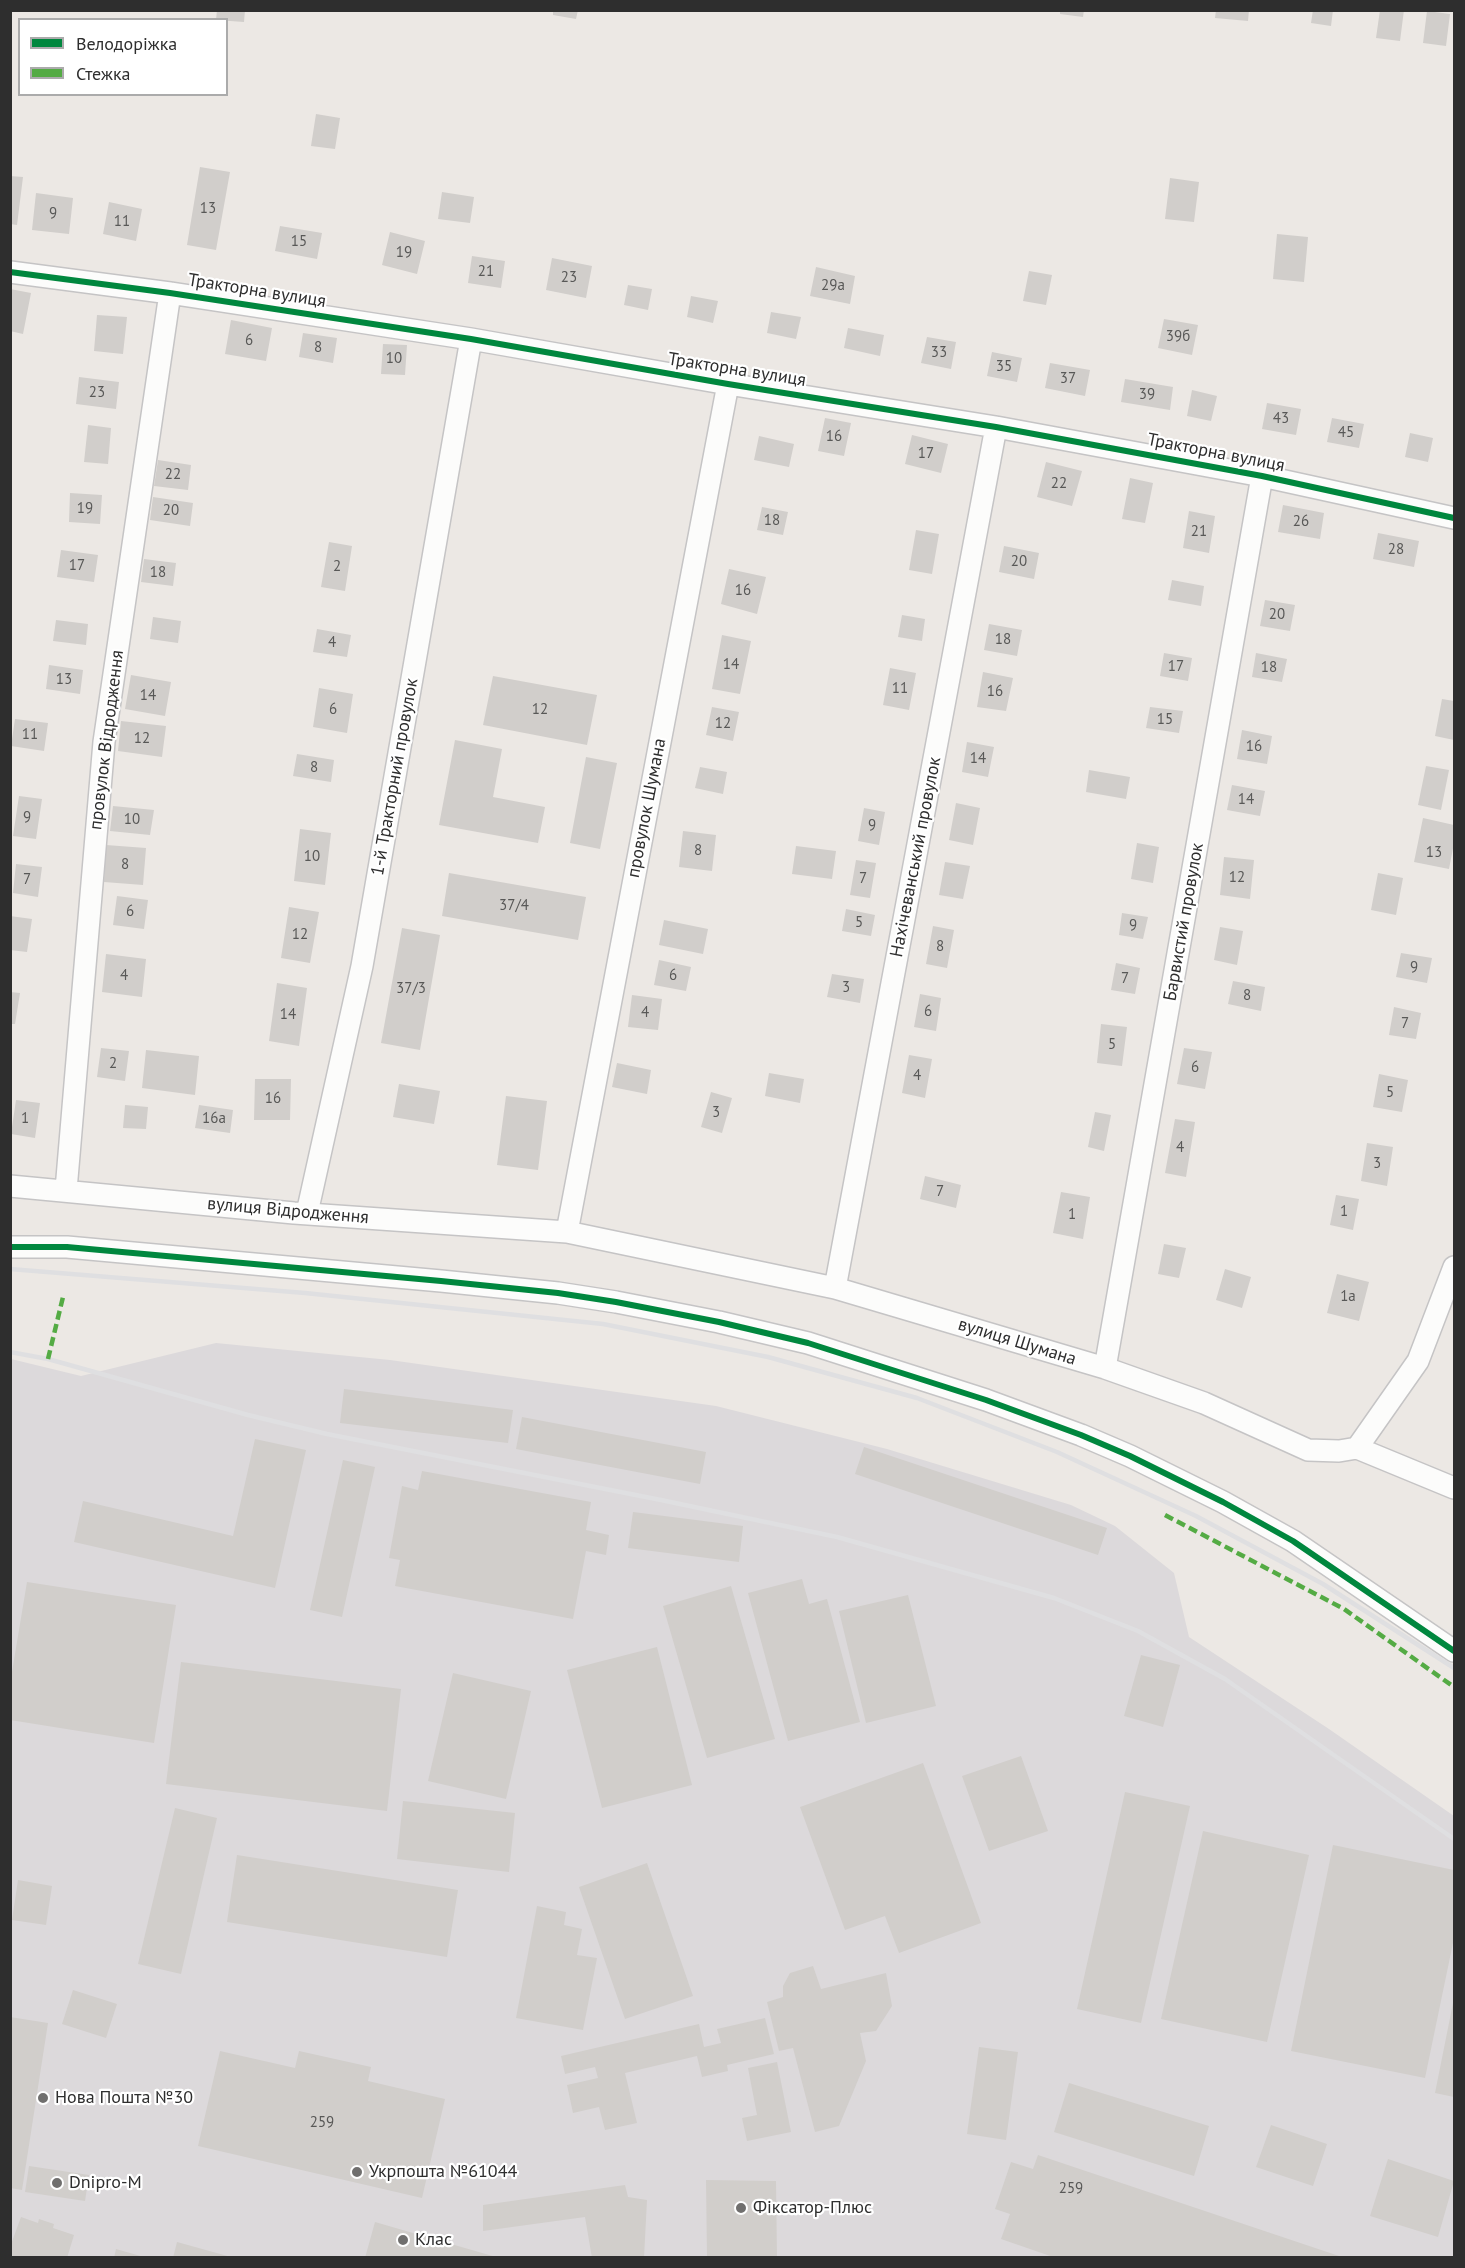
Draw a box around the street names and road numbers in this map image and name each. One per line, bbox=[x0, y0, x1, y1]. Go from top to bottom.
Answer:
street label: Тракторна вулиця bbox=[186, 269, 328, 313]
street label: Тракторна вулиця bbox=[666, 348, 808, 392]
street label: Тракторна вулиця bbox=[1146, 429, 1286, 477]
street label: провулок Відродження bbox=[85, 649, 129, 831]
street label: 1-й Тракторний провулок bbox=[367, 677, 423, 877]
street label: провулок Шумана bbox=[623, 736, 671, 880]
street label: Нахічеванський провулок bbox=[886, 755, 946, 959]
street label: Барвистий провулок bbox=[1159, 841, 1209, 1003]
street label: вулиця Відродження bbox=[206, 1193, 370, 1229]
street label: вулиця Шумана bbox=[955, 1314, 1079, 1370]

